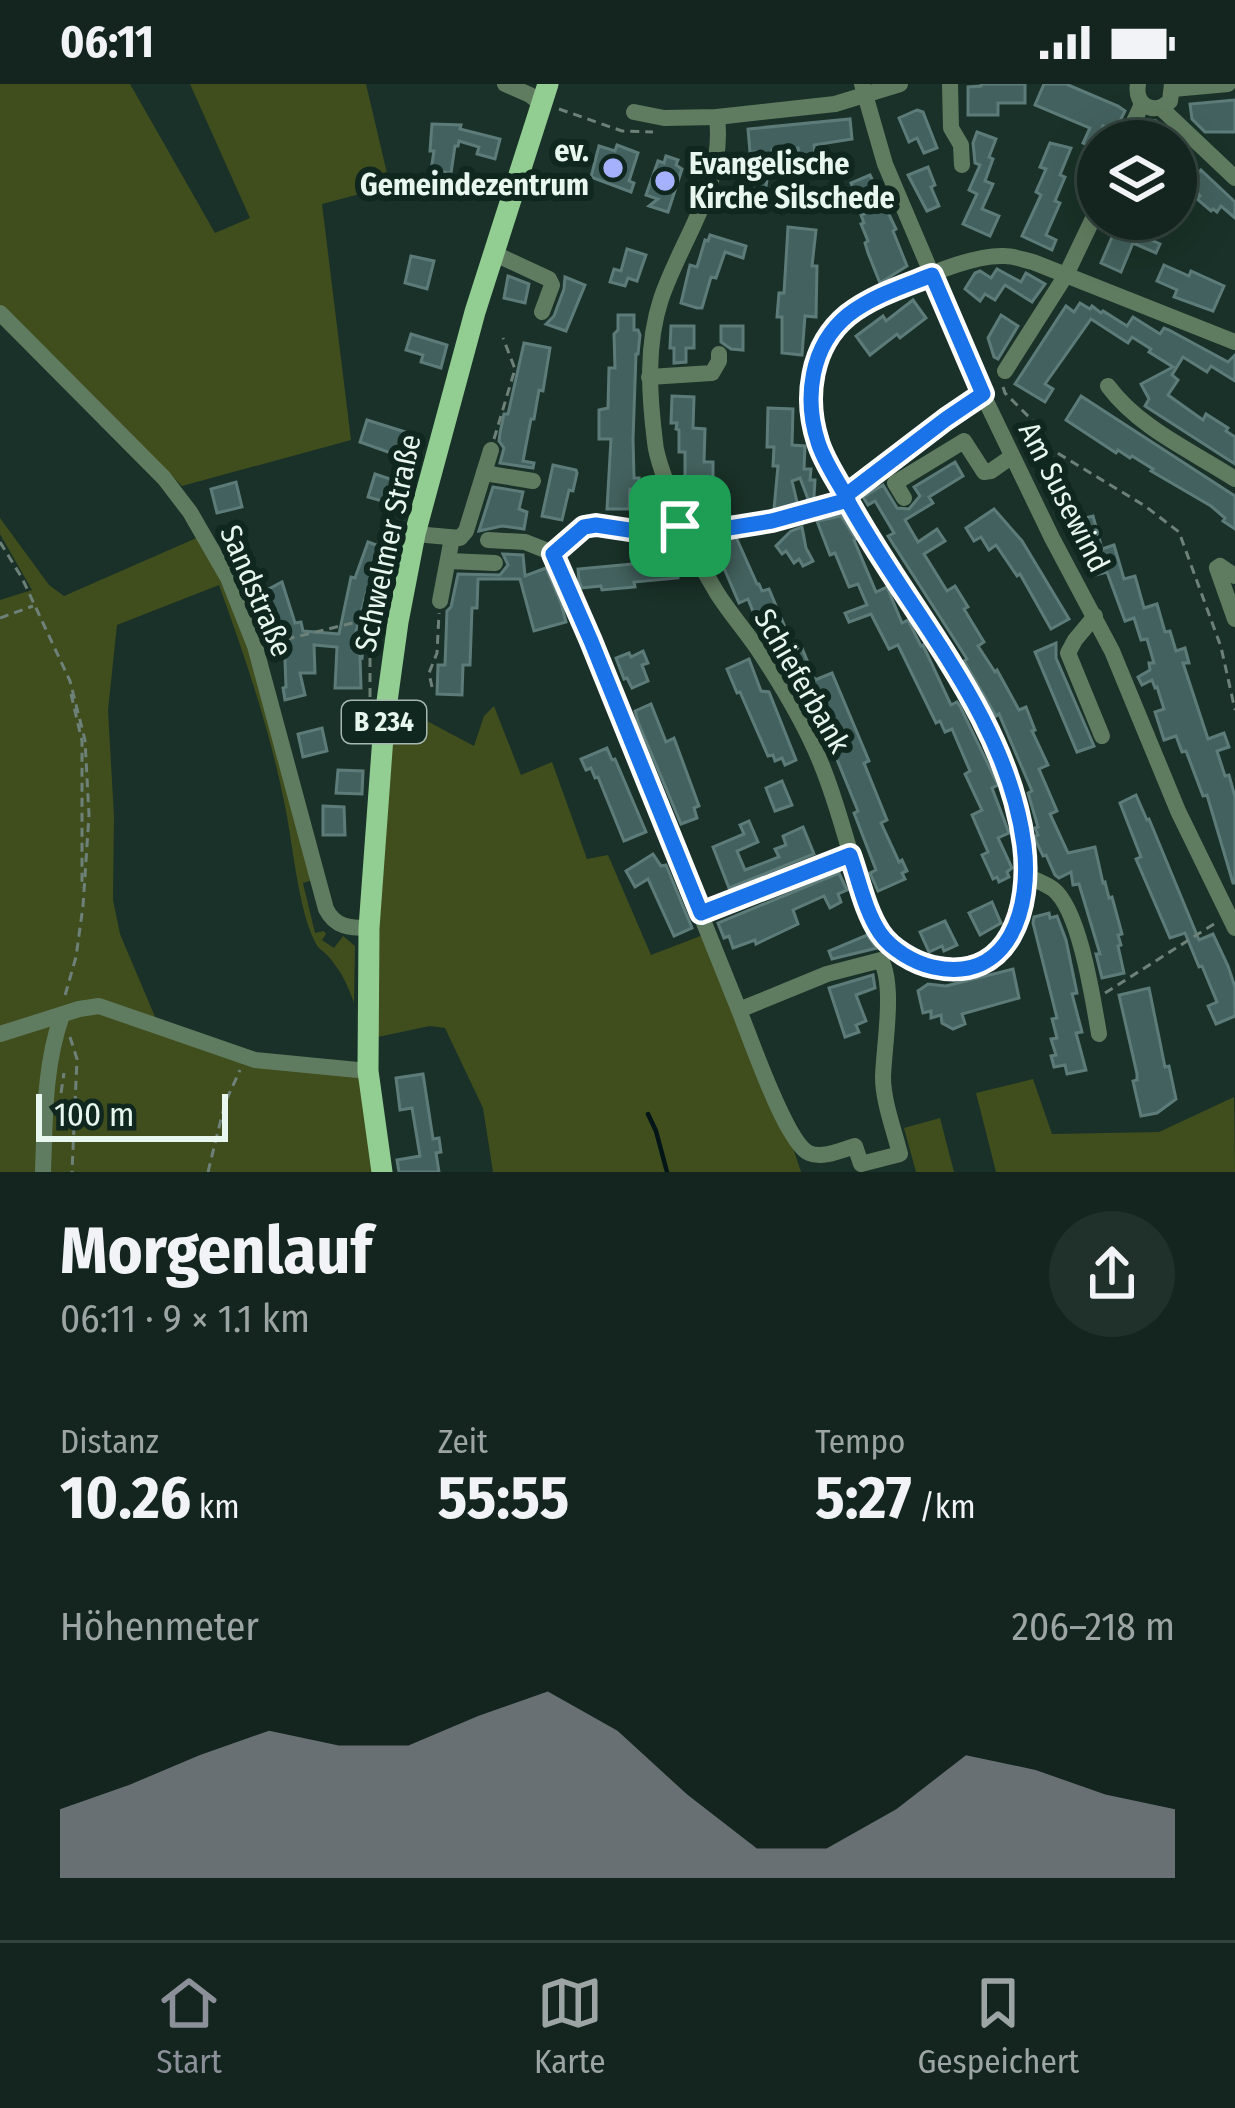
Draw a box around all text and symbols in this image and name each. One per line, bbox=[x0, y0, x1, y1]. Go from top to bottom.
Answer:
text: 06:11 bbox=[60, 15, 154, 69]
map controls bbox=[1077, 120, 1197, 240]
button: layers bbox=[1077, 120, 1197, 240]
place label: ev. Gemeindezentrum bbox=[360, 133, 589, 203]
place label: Evangelische Kirche Silschede bbox=[689, 146, 895, 216]
marker: ev. Gemeindezentrum bbox=[600, 155, 626, 181]
marker: Evangelische Kirche Silschede bbox=[652, 168, 678, 194]
street label: Am Susewind bbox=[1011, 416, 1117, 578]
street label: Schwelmer Straße bbox=[347, 431, 429, 655]
pin bbox=[629, 475, 731, 577]
icon: arrive bbox=[647, 493, 713, 559]
street label: Sandstraße bbox=[212, 520, 300, 662]
street label: Schieferbank bbox=[746, 603, 858, 759]
road number: B 234 bbox=[342, 701, 426, 743]
scale bar bbox=[36, 1088, 228, 1141]
text: 100 m bbox=[54, 1095, 134, 1135]
text: Morgenlauf bbox=[60, 1211, 372, 1290]
button: share bbox=[1049, 1211, 1175, 1337]
text: 06:11 · 9 × 1.1 km bbox=[60, 1296, 310, 1342]
text: Distanz bbox=[60, 1422, 159, 1462]
text: Zeit bbox=[438, 1422, 488, 1462]
text: Tempo bbox=[815, 1422, 905, 1462]
text: 10.26 bbox=[60, 1462, 191, 1534]
text: 55:55 bbox=[438, 1462, 569, 1534]
text: 5:27 bbox=[815, 1462, 912, 1534]
text: km bbox=[191, 1487, 240, 1527]
text: /km bbox=[912, 1487, 976, 1527]
text: Höhenmeter bbox=[60, 1604, 259, 1650]
text: 206–218 m bbox=[1012, 1604, 1175, 1650]
tab: Start bbox=[156, 1970, 222, 2082]
tab: Karte bbox=[534, 1970, 605, 2082]
tab: Gespeichert bbox=[917, 1970, 1079, 2082]

